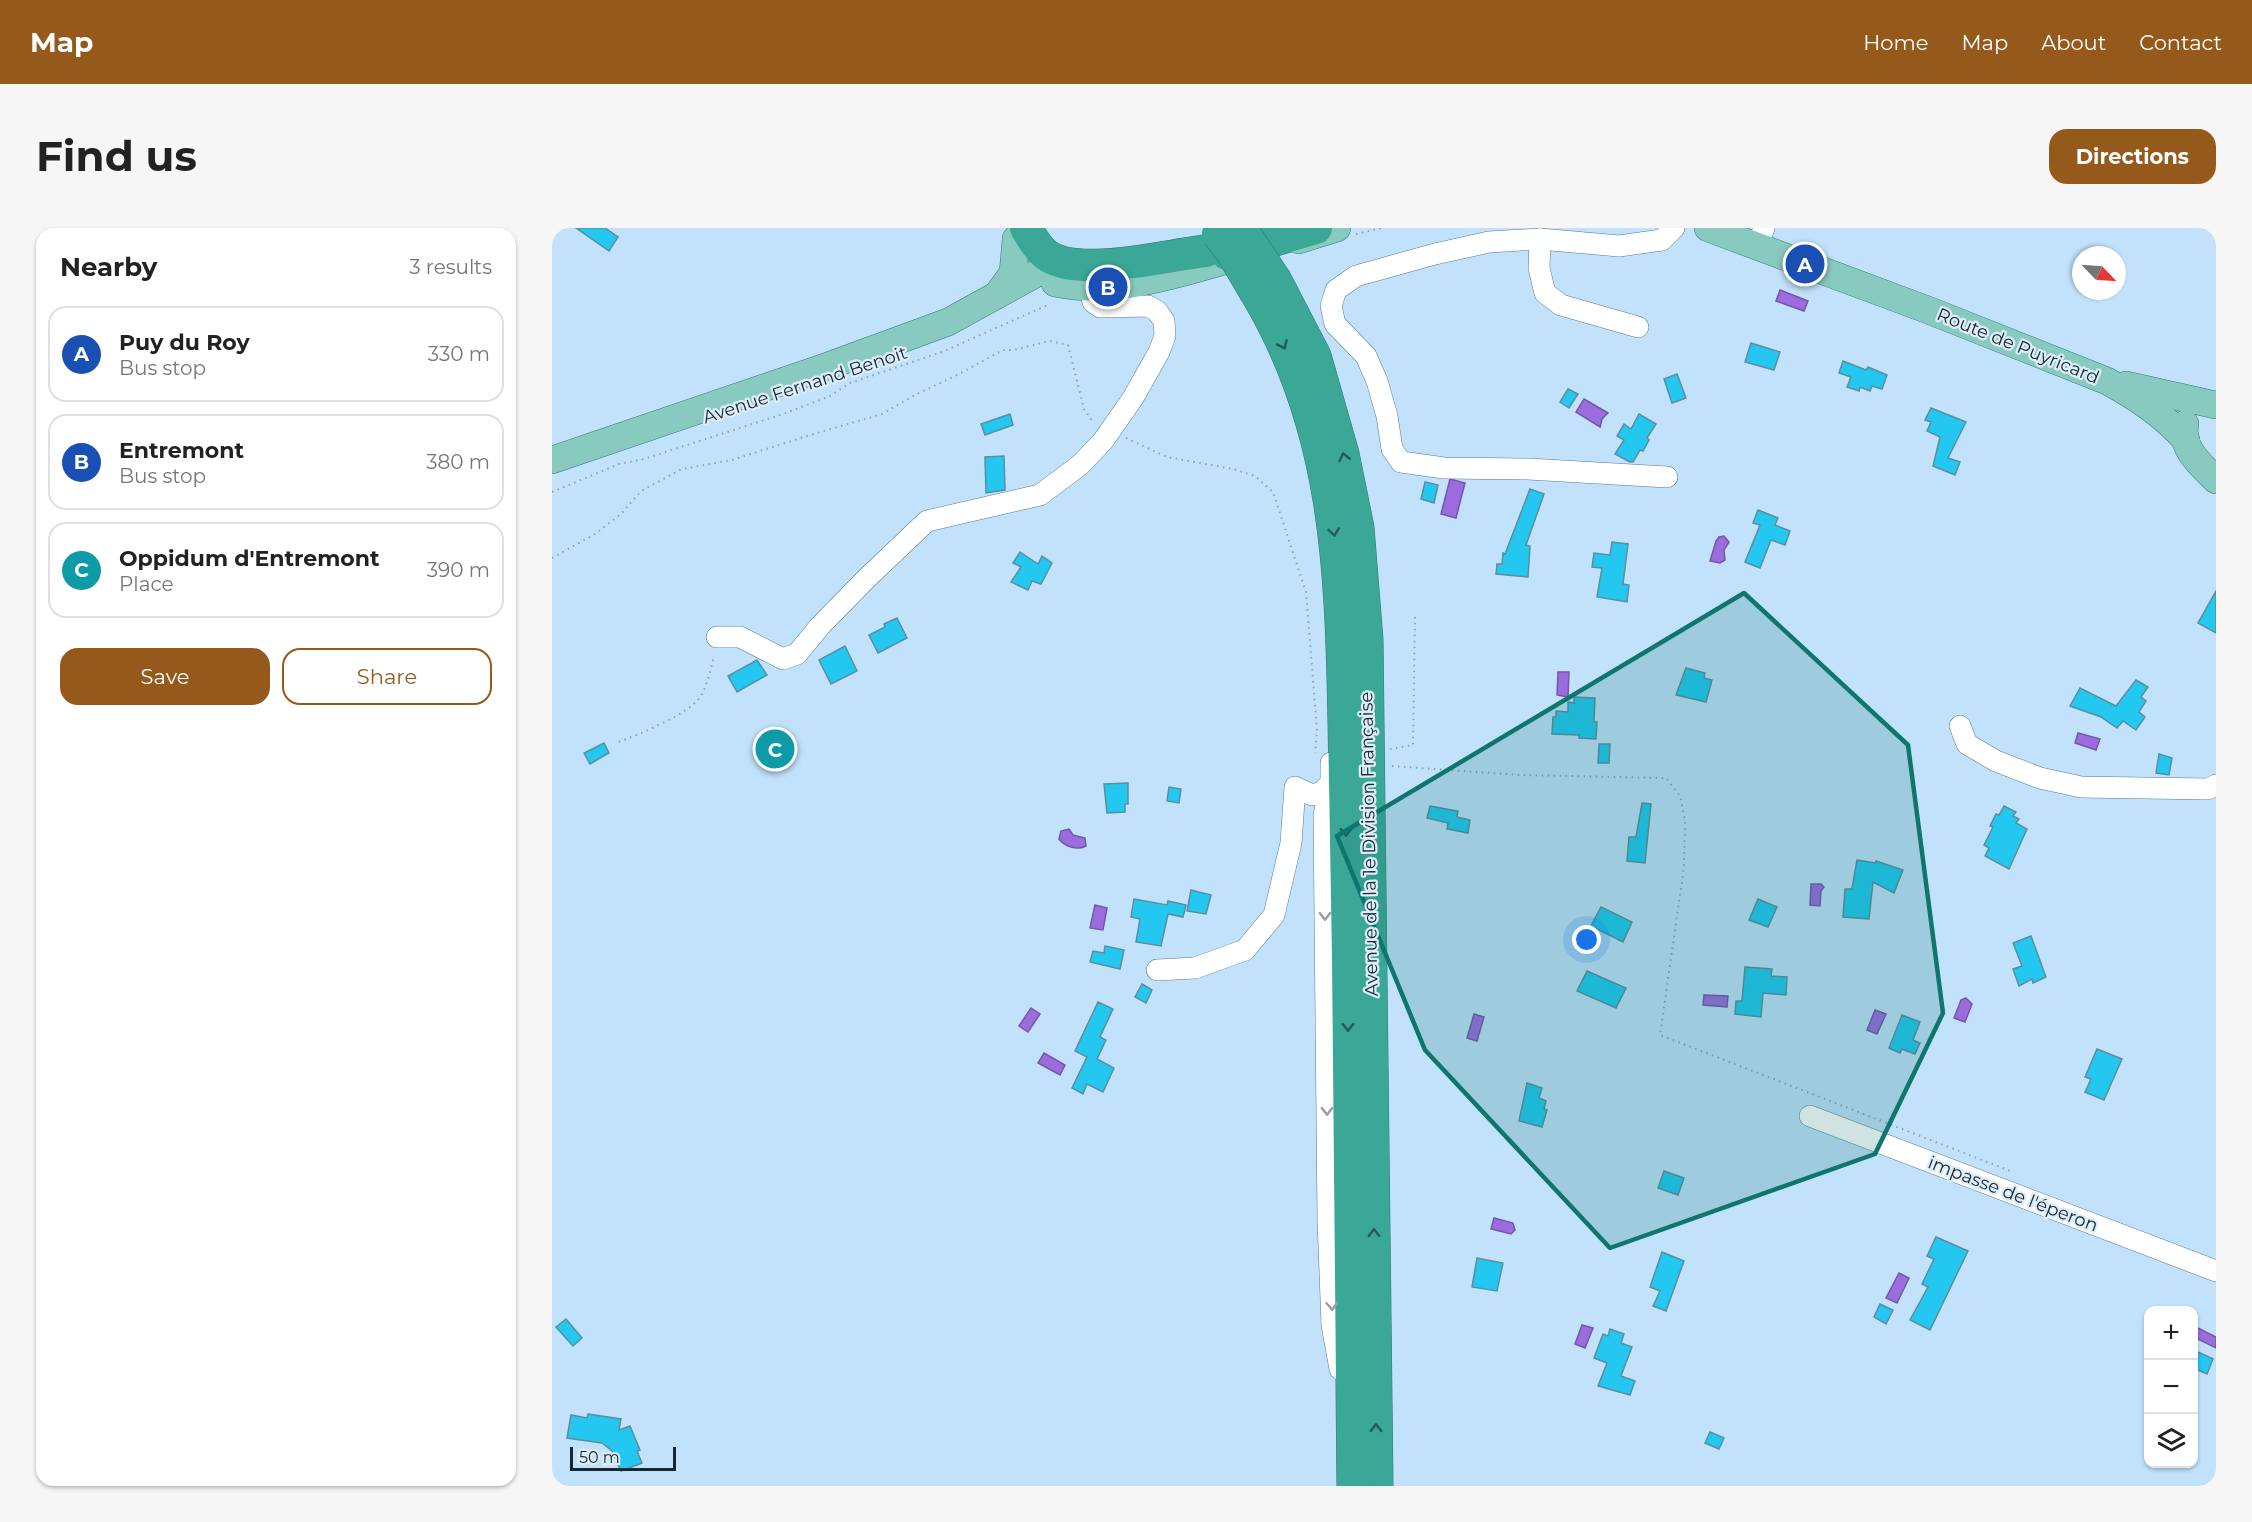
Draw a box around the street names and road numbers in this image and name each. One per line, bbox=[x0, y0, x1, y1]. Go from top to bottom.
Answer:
street label: Route de Puyricard bbox=[1934, 303, 2102, 389]
street label: Avenue Fernand Benoit bbox=[700, 342, 910, 428]
street label: Avenue de la 1e Division Française bbox=[1355, 691, 1383, 996]
street label: impasse de l'éperon bbox=[1925, 1151, 2101, 1237]

